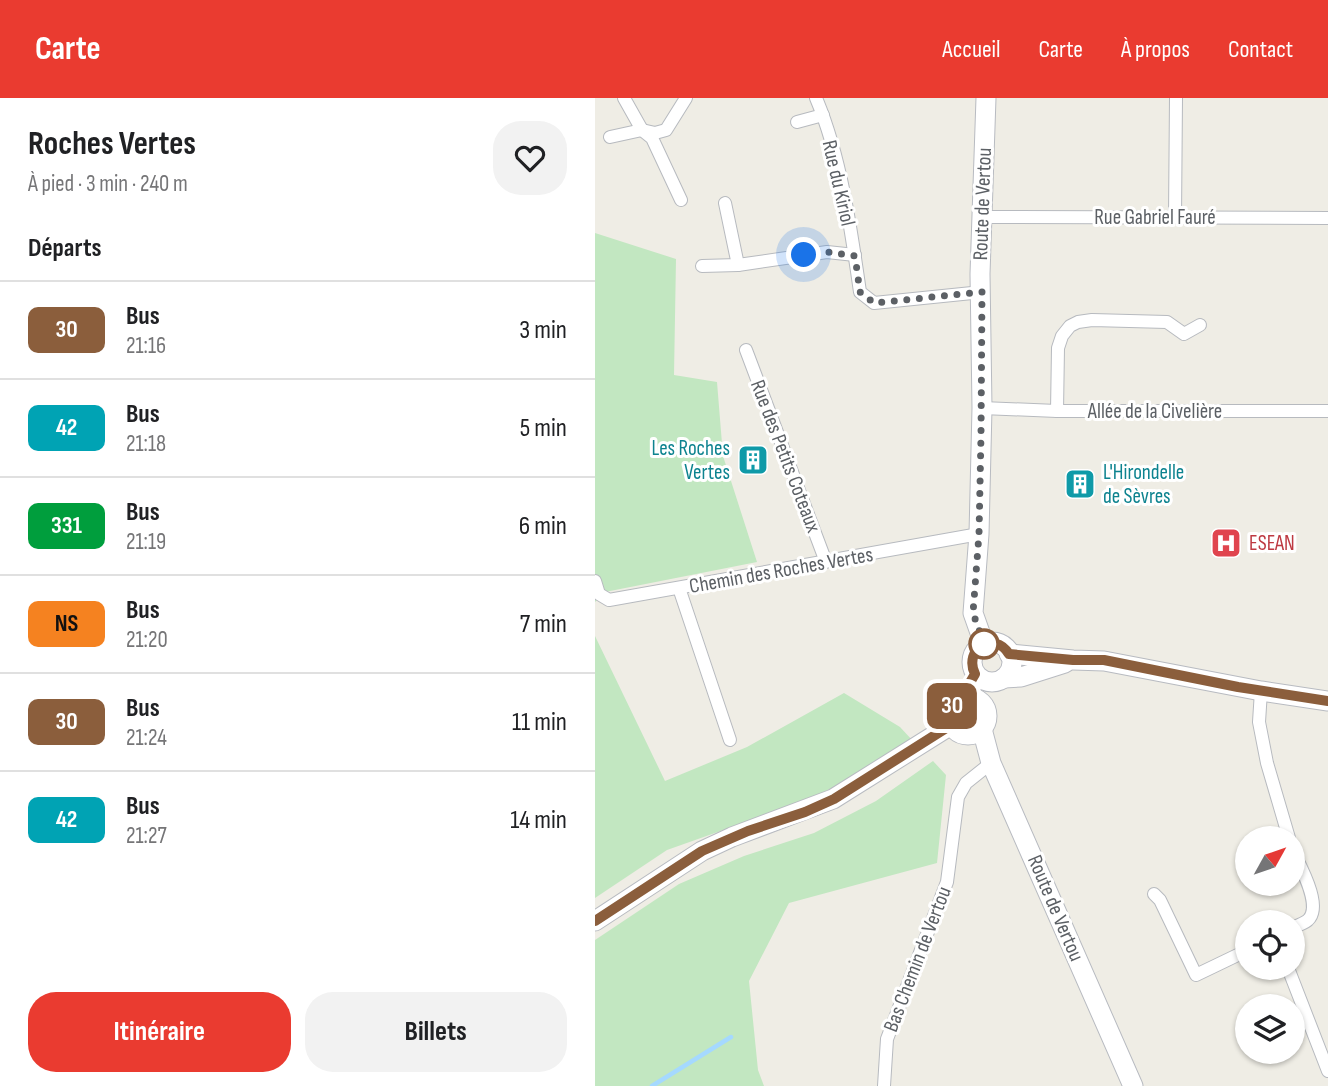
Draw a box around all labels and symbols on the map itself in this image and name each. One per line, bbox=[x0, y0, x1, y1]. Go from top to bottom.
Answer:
street label: Rue du Kiriol bbox=[817, 138, 860, 228]
street label: Route de Vertou bbox=[968, 147, 997, 261]
street label: Rue Gabriel Fauré bbox=[1094, 205, 1216, 230]
your location bbox=[786, 237, 821, 272]
street label: Rue des Petits Coteaux bbox=[745, 376, 826, 536]
street label: Allée de la Civelière bbox=[1087, 399, 1222, 424]
place label: Les Roches Vertes bbox=[652, 436, 730, 485]
building icon: Les Roches Vertes bbox=[736, 443, 770, 477]
place label: L'Hirondelle de Sèvres bbox=[1103, 460, 1184, 509]
building icon: L'Hirondelle de Sèvres bbox=[1063, 467, 1097, 501]
hospital icon: ESEAN bbox=[1209, 526, 1243, 560]
place label: ESEAN bbox=[1249, 531, 1295, 556]
street label: Chemin des Roches Vertes bbox=[687, 542, 875, 599]
unlabelled marker bbox=[969, 629, 999, 659]
line badge: 30 bbox=[921, 683, 983, 729]
north arrow bbox=[1235, 826, 1305, 896]
street label: Route de Vertou bbox=[1022, 851, 1089, 965]
street label: Bas Chemin de Vertou bbox=[878, 883, 957, 1035]

